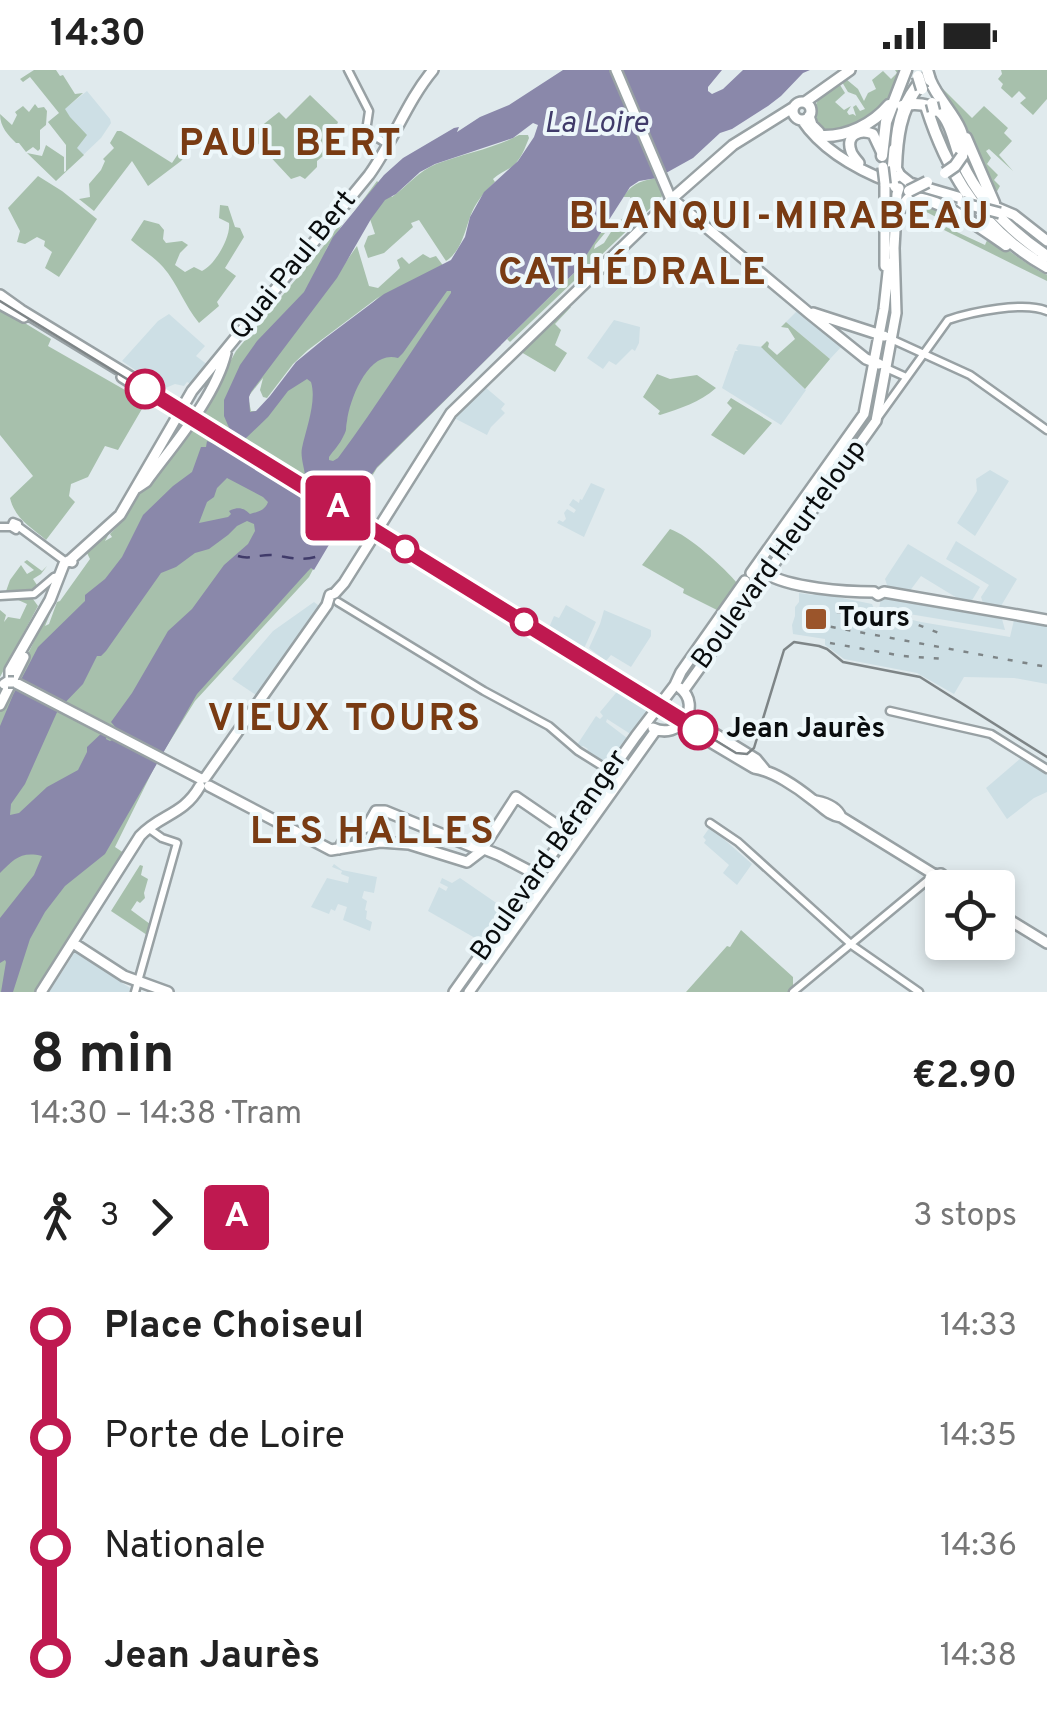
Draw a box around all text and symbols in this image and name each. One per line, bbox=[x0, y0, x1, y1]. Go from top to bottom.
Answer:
text: 14:30 bbox=[50, 11, 146, 60]
water label: La Loire bbox=[544, 106, 648, 143]
district label: PAUL BERT bbox=[179, 121, 403, 170]
street label: Quai Paul Bert bbox=[223, 184, 365, 348]
district label: BLANQUI-MIRABEAU bbox=[569, 194, 991, 243]
district label: CATHÉDRALE bbox=[498, 249, 768, 299]
unlabelled marker bbox=[126, 370, 164, 408]
street label: Boulevard Heurteloup bbox=[685, 433, 875, 677]
line badge: A bbox=[306, 476, 370, 540]
text: A bbox=[325, 486, 351, 530]
unlabelled marker bbox=[392, 536, 418, 562]
place label: Tours bbox=[838, 601, 910, 637]
marker: Tours bbox=[803, 606, 829, 632]
unlabelled marker bbox=[511, 609, 537, 635]
district label: VIEUX TOURS bbox=[208, 696, 482, 745]
marker: Jean Jaurès bbox=[679, 711, 717, 749]
place label: Jean Jaurès bbox=[726, 712, 885, 748]
street label: Boulevard Béranger bbox=[463, 743, 637, 969]
district label: LES HALLES bbox=[250, 809, 496, 858]
map controls bbox=[925, 870, 1015, 960]
button: locate bbox=[925, 870, 1015, 960]
text: 8 min bbox=[30, 1022, 175, 1092]
text: €2.90 bbox=[912, 1053, 1017, 1102]
text: 14:30 – 14:38 · Tram bbox=[30, 1095, 302, 1135]
icon: walk bbox=[30, 1190, 85, 1245]
icon: forward bbox=[134, 1190, 189, 1245]
text: A bbox=[224, 1195, 249, 1239]
text: 3 bbox=[100, 1197, 119, 1237]
text: 3 stops bbox=[913, 1197, 1017, 1237]
text: Place Choiseul bbox=[104, 1303, 364, 1352]
text: 14:33 bbox=[940, 1307, 1017, 1347]
text: Porte de Loire bbox=[104, 1413, 345, 1462]
text: 14:35 bbox=[939, 1417, 1017, 1457]
text: Nationale bbox=[104, 1523, 265, 1572]
text: 14:36 bbox=[940, 1527, 1017, 1567]
text: Jean Jaurès bbox=[104, 1633, 320, 1682]
text: 14:38 bbox=[940, 1637, 1017, 1677]

